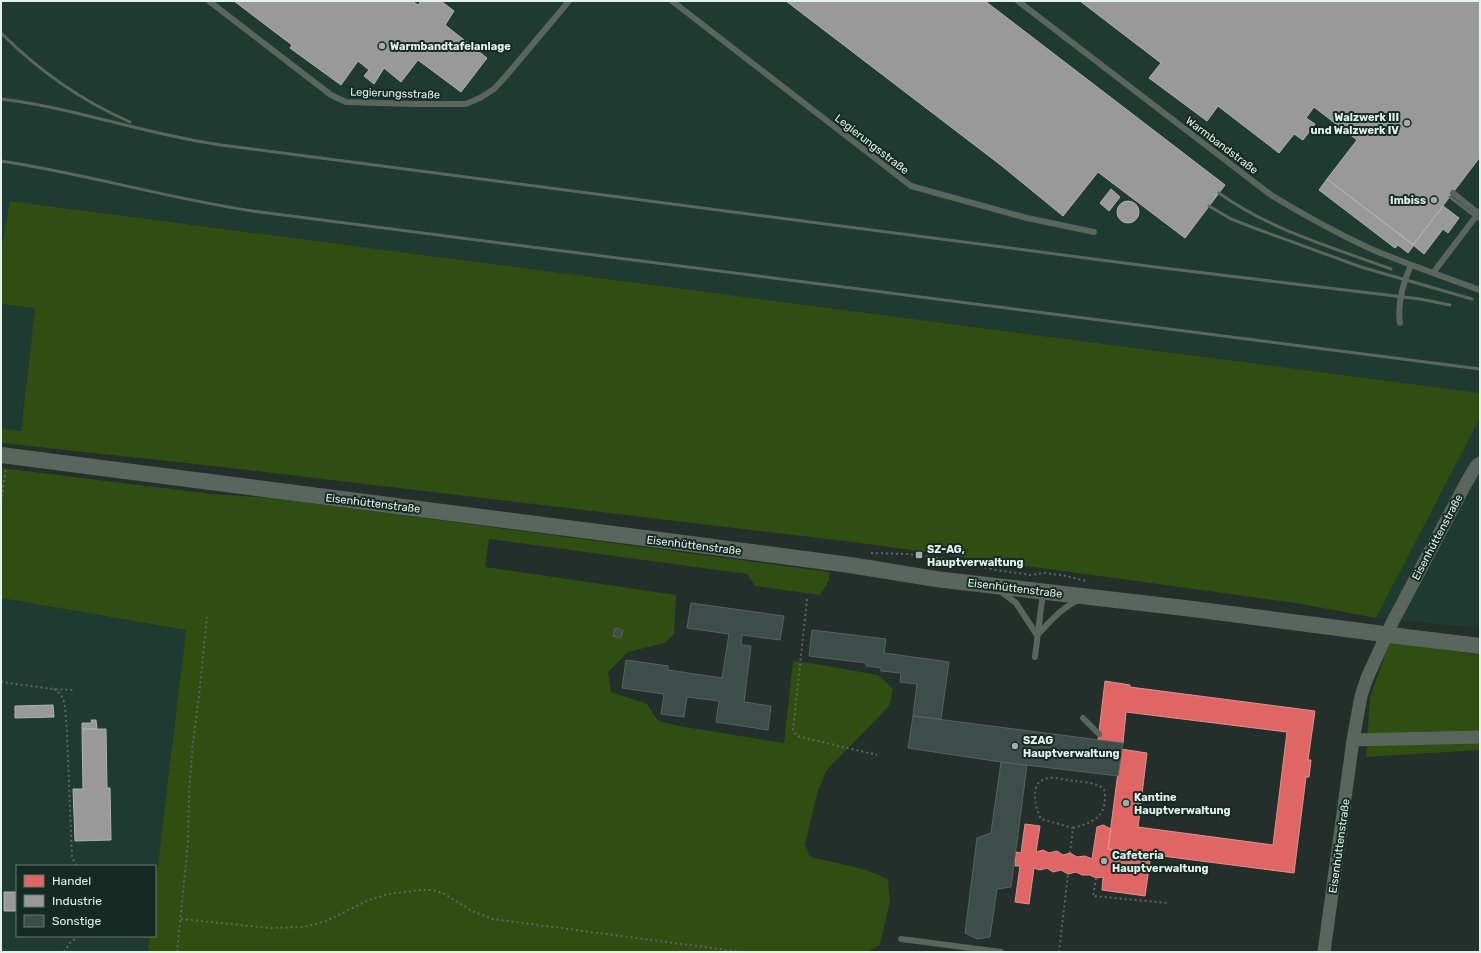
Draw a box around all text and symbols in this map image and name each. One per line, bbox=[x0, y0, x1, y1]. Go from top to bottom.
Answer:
place label: Warmbandtafelanlage bbox=[390, 40, 511, 53]
marker: Warmbandtafelanlage bbox=[377, 41, 387, 51]
street label: Legierungsstraße bbox=[350, 85, 440, 102]
place label: Walzwerk III und Walzwerk IV bbox=[1311, 111, 1399, 137]
street label: Legierungsstraße bbox=[832, 112, 911, 177]
street label: Warmbandstraße bbox=[1183, 114, 1260, 177]
marker: Walzwerk III und Walzwerk IV bbox=[1402, 118, 1412, 128]
place label: Imbiss bbox=[1390, 194, 1426, 207]
marker: Imbiss bbox=[1429, 195, 1439, 205]
street label: Eisenhüttenstraße bbox=[325, 491, 421, 516]
street label: Eisenhüttenstraße bbox=[1409, 492, 1466, 582]
street label: Eisenhüttenstraße bbox=[646, 533, 742, 558]
place label: SZ-AG, Hauptverwaltung bbox=[927, 543, 1024, 569]
marker: SZ-AG, Hauptverwaltung bbox=[914, 550, 924, 560]
street label: Eisenhüttenstraße bbox=[967, 576, 1063, 601]
place label: SZAG Hauptverwaltung bbox=[1023, 734, 1120, 760]
marker: SZAG Hauptverwaltung bbox=[1010, 741, 1020, 751]
place label: Kantine Hauptverwaltung bbox=[1134, 791, 1231, 817]
marker: Kantine Hauptverwaltung bbox=[1121, 798, 1131, 808]
street label: Eisenhüttenstraße bbox=[1326, 798, 1353, 894]
place label: Cafeteria Hauptverwaltung bbox=[1112, 849, 1209, 875]
marker: Cafeteria Hauptverwaltung bbox=[1099, 856, 1109, 866]
legend bbox=[16, 865, 156, 937]
text: Handel bbox=[52, 874, 91, 888]
text: Industrie bbox=[52, 894, 102, 908]
text: Sonstige bbox=[52, 914, 101, 928]

